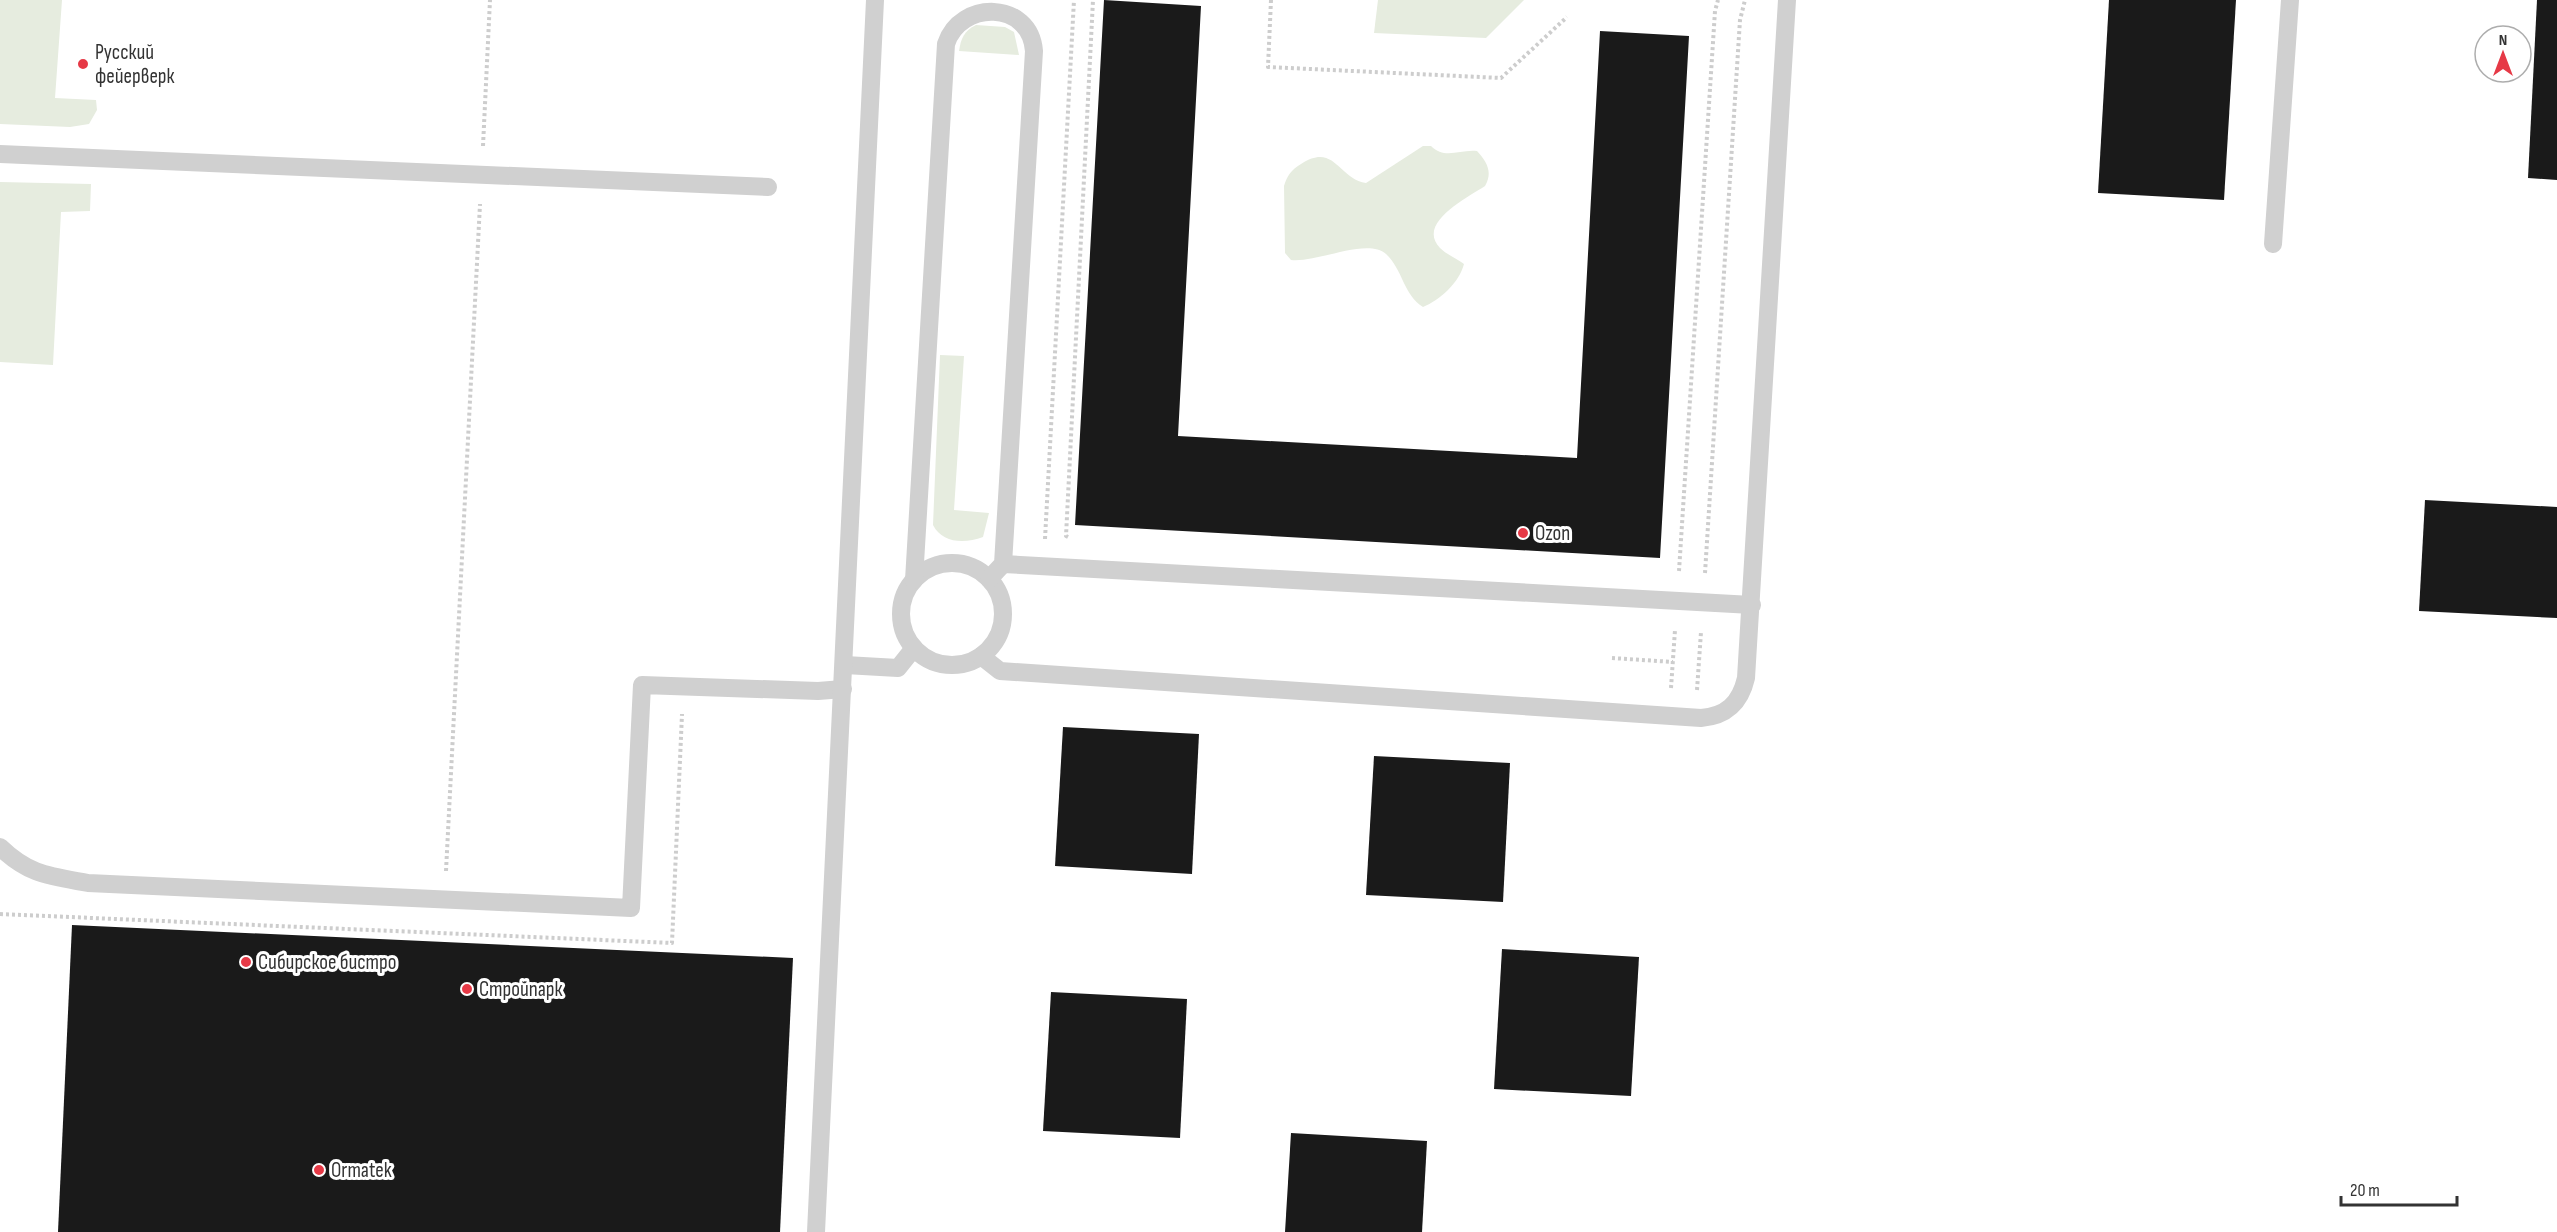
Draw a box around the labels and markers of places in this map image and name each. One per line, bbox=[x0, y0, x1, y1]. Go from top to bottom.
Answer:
place label: Русский фейерверк bbox=[95, 40, 175, 89]
marker: Русский фейерверк bbox=[76, 57, 90, 71]
place label: Ozon bbox=[1535, 521, 1570, 546]
marker: Ozon bbox=[1516, 526, 1530, 540]
place label: Сибирское бистро bbox=[258, 950, 396, 975]
marker: Сибирское бистро bbox=[239, 955, 253, 969]
place label: Стройпарк bbox=[479, 977, 563, 1002]
marker: Стройпарк bbox=[460, 982, 474, 996]
place label: Ormatek bbox=[331, 1158, 392, 1183]
marker: Ormatek bbox=[312, 1163, 326, 1177]

